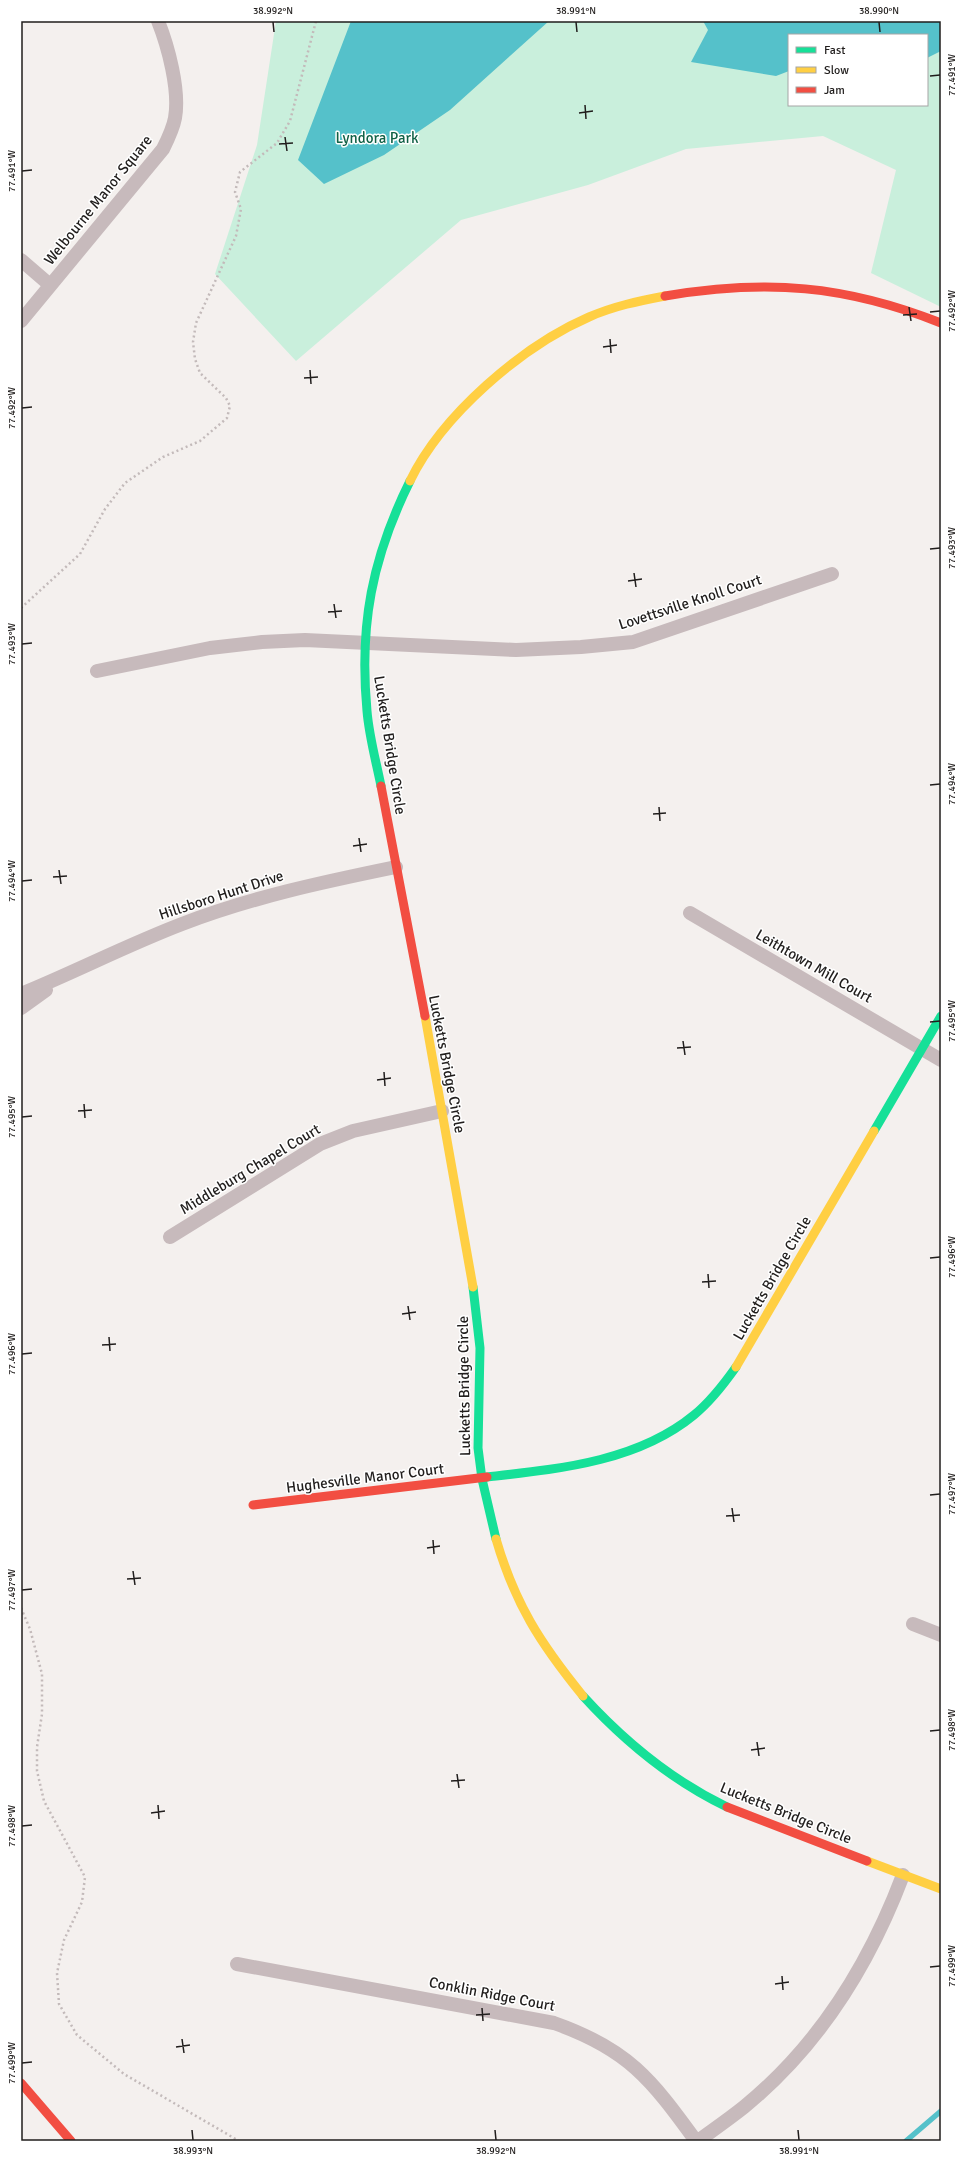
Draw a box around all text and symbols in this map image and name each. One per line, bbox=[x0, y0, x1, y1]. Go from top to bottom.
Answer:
text: 38.992°N bbox=[253, 5, 293, 17]
text: 38.991°N bbox=[556, 5, 596, 17]
text: 38.990°N bbox=[859, 5, 899, 17]
legend bbox=[788, 34, 928, 106]
text: Fast bbox=[824, 43, 845, 58]
text: 77.491°W bbox=[946, 54, 958, 96]
text: Slow bbox=[824, 63, 849, 78]
text: Jam bbox=[824, 83, 845, 98]
park label: Lyndora Park bbox=[335, 129, 419, 147]
street label: Welbourne Manor Square bbox=[40, 131, 156, 269]
text: 77.491°W bbox=[6, 150, 18, 192]
text: 77.492°W bbox=[946, 290, 958, 332]
text: 77.492°W bbox=[6, 387, 18, 429]
text: 77.493°W bbox=[946, 527, 958, 569]
street label: Lovettsville Knoll Court bbox=[616, 570, 764, 634]
text: 77.493°W bbox=[6, 623, 18, 665]
street label: Lucketts Bridge Circle bbox=[370, 674, 410, 816]
text: 77.494°W bbox=[946, 763, 958, 805]
text: 77.494°W bbox=[6, 860, 18, 902]
street label: Hillsboro Hunt Drive bbox=[156, 866, 286, 924]
street label: Leithtown Mill Court bbox=[753, 925, 875, 1007]
street label: Lucketts Bridge Circle bbox=[425, 993, 469, 1135]
text: 77.495°W bbox=[946, 1000, 958, 1042]
text: 77.495°W bbox=[6, 1096, 18, 1138]
street label: Middleburg Chapel Court bbox=[177, 1120, 323, 1218]
street label: Lucketts Bridge Circle bbox=[729, 1213, 815, 1343]
text: 77.496°W bbox=[946, 1236, 958, 1278]
street label: Lucketts Bridge Circle bbox=[454, 1316, 474, 1456]
text: 77.496°W bbox=[6, 1333, 18, 1375]
street label: Hughesville Manor Court bbox=[285, 1459, 445, 1497]
text: 77.497°W bbox=[946, 1473, 958, 1515]
text: 77.497°W bbox=[6, 1569, 18, 1611]
text: 77.498°W bbox=[946, 1709, 958, 1751]
street label: Lucketts Bridge Circle bbox=[718, 1778, 854, 1848]
text: 77.498°W bbox=[6, 1805, 18, 1847]
text: 77.499°W bbox=[946, 1945, 958, 1987]
street label: Conklin Ridge Court bbox=[428, 1973, 556, 2015]
text: 77.499°W bbox=[6, 2042, 18, 2084]
text: 38.993°N bbox=[173, 2145, 213, 2157]
text: 38.992°N bbox=[476, 2145, 516, 2157]
text: 38.991°N bbox=[779, 2145, 819, 2157]

